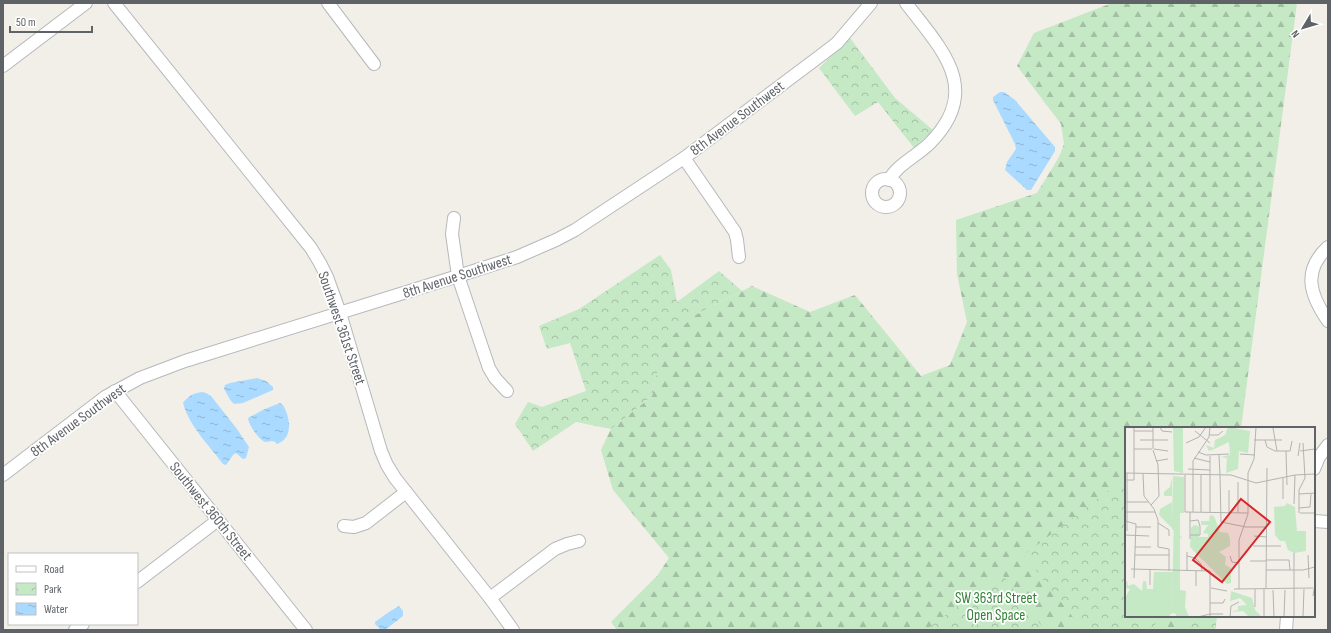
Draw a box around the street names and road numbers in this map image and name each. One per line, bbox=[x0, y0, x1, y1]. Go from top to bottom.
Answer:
street label: 8th Avenue Southwest bbox=[686, 76, 789, 160]
street label: 8th Avenue Southwest bbox=[400, 250, 514, 303]
street label: Southwest 361st Street bbox=[313, 269, 370, 388]
street label: 8th Avenue Southwest bbox=[27, 379, 130, 461]
street label: Southwest 360th Street bbox=[165, 458, 256, 565]

